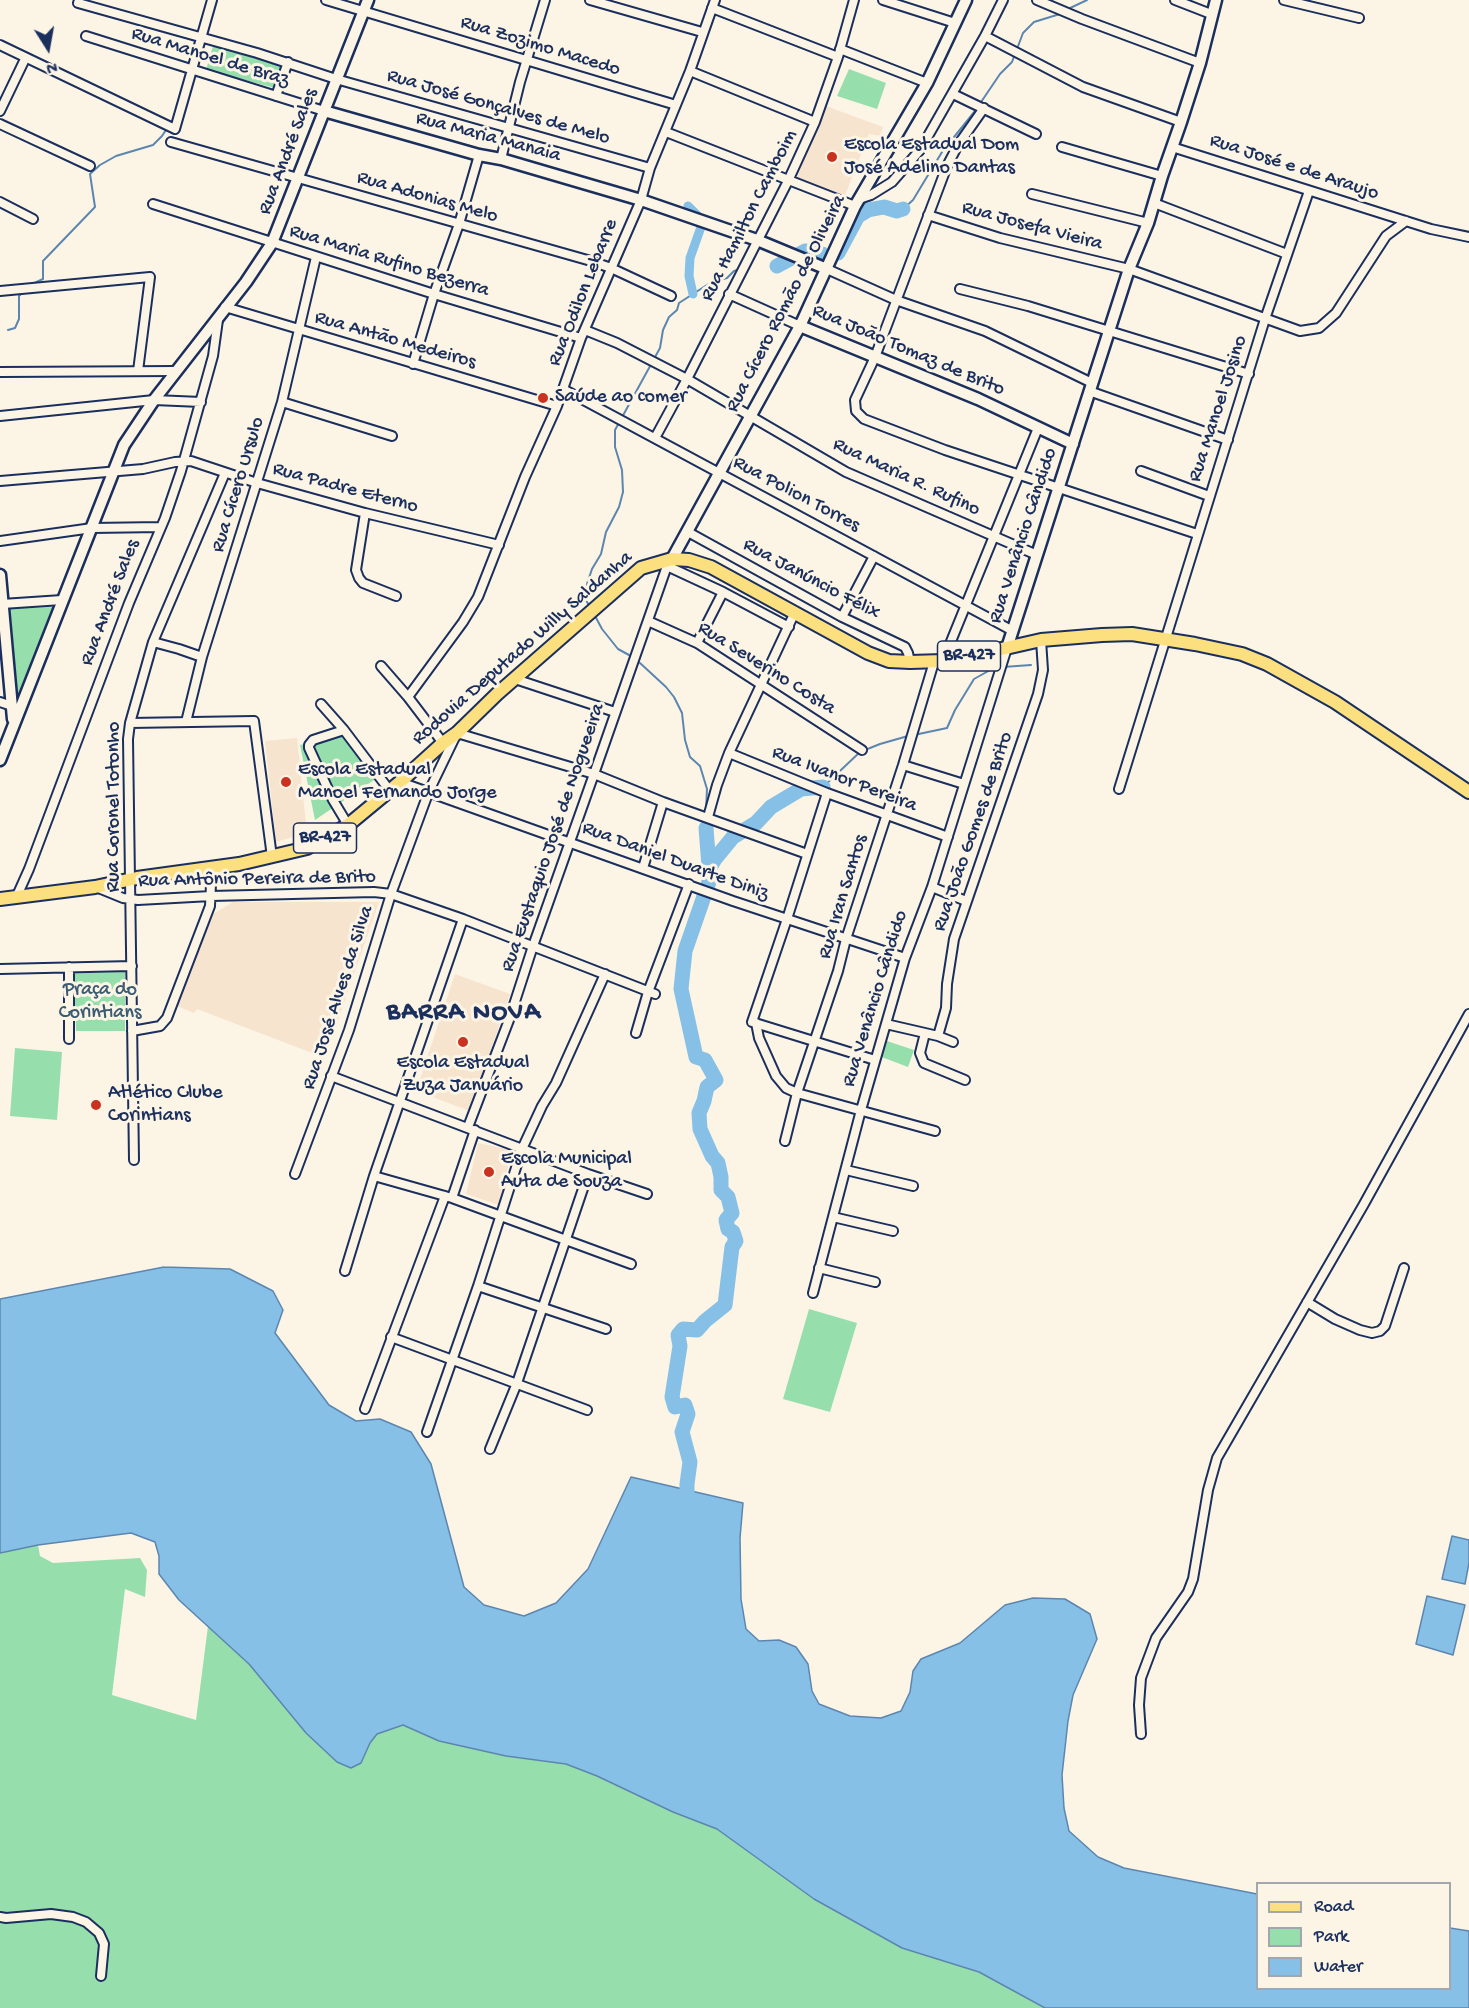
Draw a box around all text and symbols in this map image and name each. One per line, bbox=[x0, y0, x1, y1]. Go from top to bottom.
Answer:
street label: Rua Zozimo Macedo bbox=[457, 11, 623, 83]
north arrow bbox=[18, 18, 78, 78]
street label: Rua Manoel de Braz bbox=[128, 23, 292, 93]
text: N bbox=[45, 56, 58, 76]
street label: Rua José Gonçalves de Melo bbox=[384, 65, 612, 151]
street label: Rua André Sales bbox=[254, 85, 324, 219]
street label: Rua Maria Manaia bbox=[413, 107, 563, 169]
street label: Rua Hamilton Camboim bbox=[696, 126, 804, 306]
street label: Rua José e de Araujo bbox=[1206, 129, 1382, 207]
place label: Escola Estadual Dom José Adelino Dantas bbox=[844, 134, 1019, 181]
marker: Escola Estadual Dom José Adelino Dantas bbox=[825, 150, 839, 164]
street label: Rua Adonias Melo bbox=[354, 166, 500, 230]
street label: Rua Cícero Romão de Oliveira bbox=[722, 191, 852, 417]
street label: Rua Josefa Vieira bbox=[959, 197, 1105, 257]
street label: Rua Odilon Lebarre bbox=[544, 216, 624, 370]
street label: Rua Maria Rufino Bezerra bbox=[286, 220, 492, 304]
street label: Rua João Tomaz de Brito bbox=[808, 300, 1008, 402]
street label: Rua Antão Medeiros bbox=[312, 306, 478, 376]
street label: Rua Manoel Josino bbox=[1184, 333, 1254, 485]
place label: Saúde ao comer bbox=[555, 386, 687, 410]
marker: Saúde ao comer bbox=[536, 391, 550, 405]
street label: Rua Cícero Ursulo bbox=[207, 414, 271, 556]
street label: Rua Maria R. Rufino bbox=[829, 433, 983, 523]
street label: Rua Venâncio Cândido bbox=[984, 445, 1064, 627]
street label: Rua Polion Torres bbox=[728, 451, 864, 539]
street label: Rua Padre Eterno bbox=[270, 458, 420, 520]
street label: Rua Janúncio Félix bbox=[738, 534, 884, 626]
street label: Rua André Sales bbox=[76, 536, 146, 670]
street label: Rodovia Deputado Willy Saldanha bbox=[408, 547, 638, 751]
street label: Rua Severino Costa bbox=[693, 617, 839, 721]
road number: BR-427 bbox=[938, 641, 1000, 671]
street label: Rua Eustaquio José de Nogueeira bbox=[497, 701, 611, 975]
street label: Rua Coronel Totonho bbox=[103, 722, 127, 892]
street label: Rua João Gomes de Brito bbox=[929, 729, 1019, 935]
street label: Rua Ivanor Pereira bbox=[768, 741, 920, 819]
place label: Escola Estadual Manoel Fernando Jorge bbox=[298, 759, 497, 806]
marker: Escola Estadual Manoel Fernando Jorge bbox=[279, 775, 293, 789]
street label: Rua Daniel Duarte Diniz bbox=[578, 817, 772, 907]
road number: BR-427 bbox=[294, 823, 356, 853]
street label: Rua Iran Santos bbox=[814, 832, 874, 962]
street label: Rua Antônio Pereira de Brito bbox=[138, 866, 376, 894]
street label: Rua José Alves da Silva bbox=[298, 903, 380, 1093]
street label: Rua Venâncio Cândido bbox=[838, 908, 914, 1090]
park label: Praça do Corintians bbox=[59, 979, 141, 1026]
district label: BARRA NOVA bbox=[387, 998, 541, 1030]
marker: Escola Estadual Zuza Januário bbox=[456, 1035, 470, 1049]
place label: Escola Estadual Zuza Januário bbox=[397, 1052, 529, 1099]
place label: Atlético Clube Corintians bbox=[108, 1082, 223, 1129]
marker: Atlético Clube Corintians bbox=[89, 1098, 103, 1112]
place label: Escola Municipal Auta de Souza bbox=[501, 1148, 632, 1195]
marker: Escola Municipal Auta de Souza bbox=[482, 1165, 496, 1179]
legend bbox=[1256, 1882, 1451, 1990]
text: Road bbox=[1314, 1897, 1353, 1918]
text: Park bbox=[1314, 1927, 1348, 1948]
text: Water bbox=[1314, 1957, 1362, 1978]

